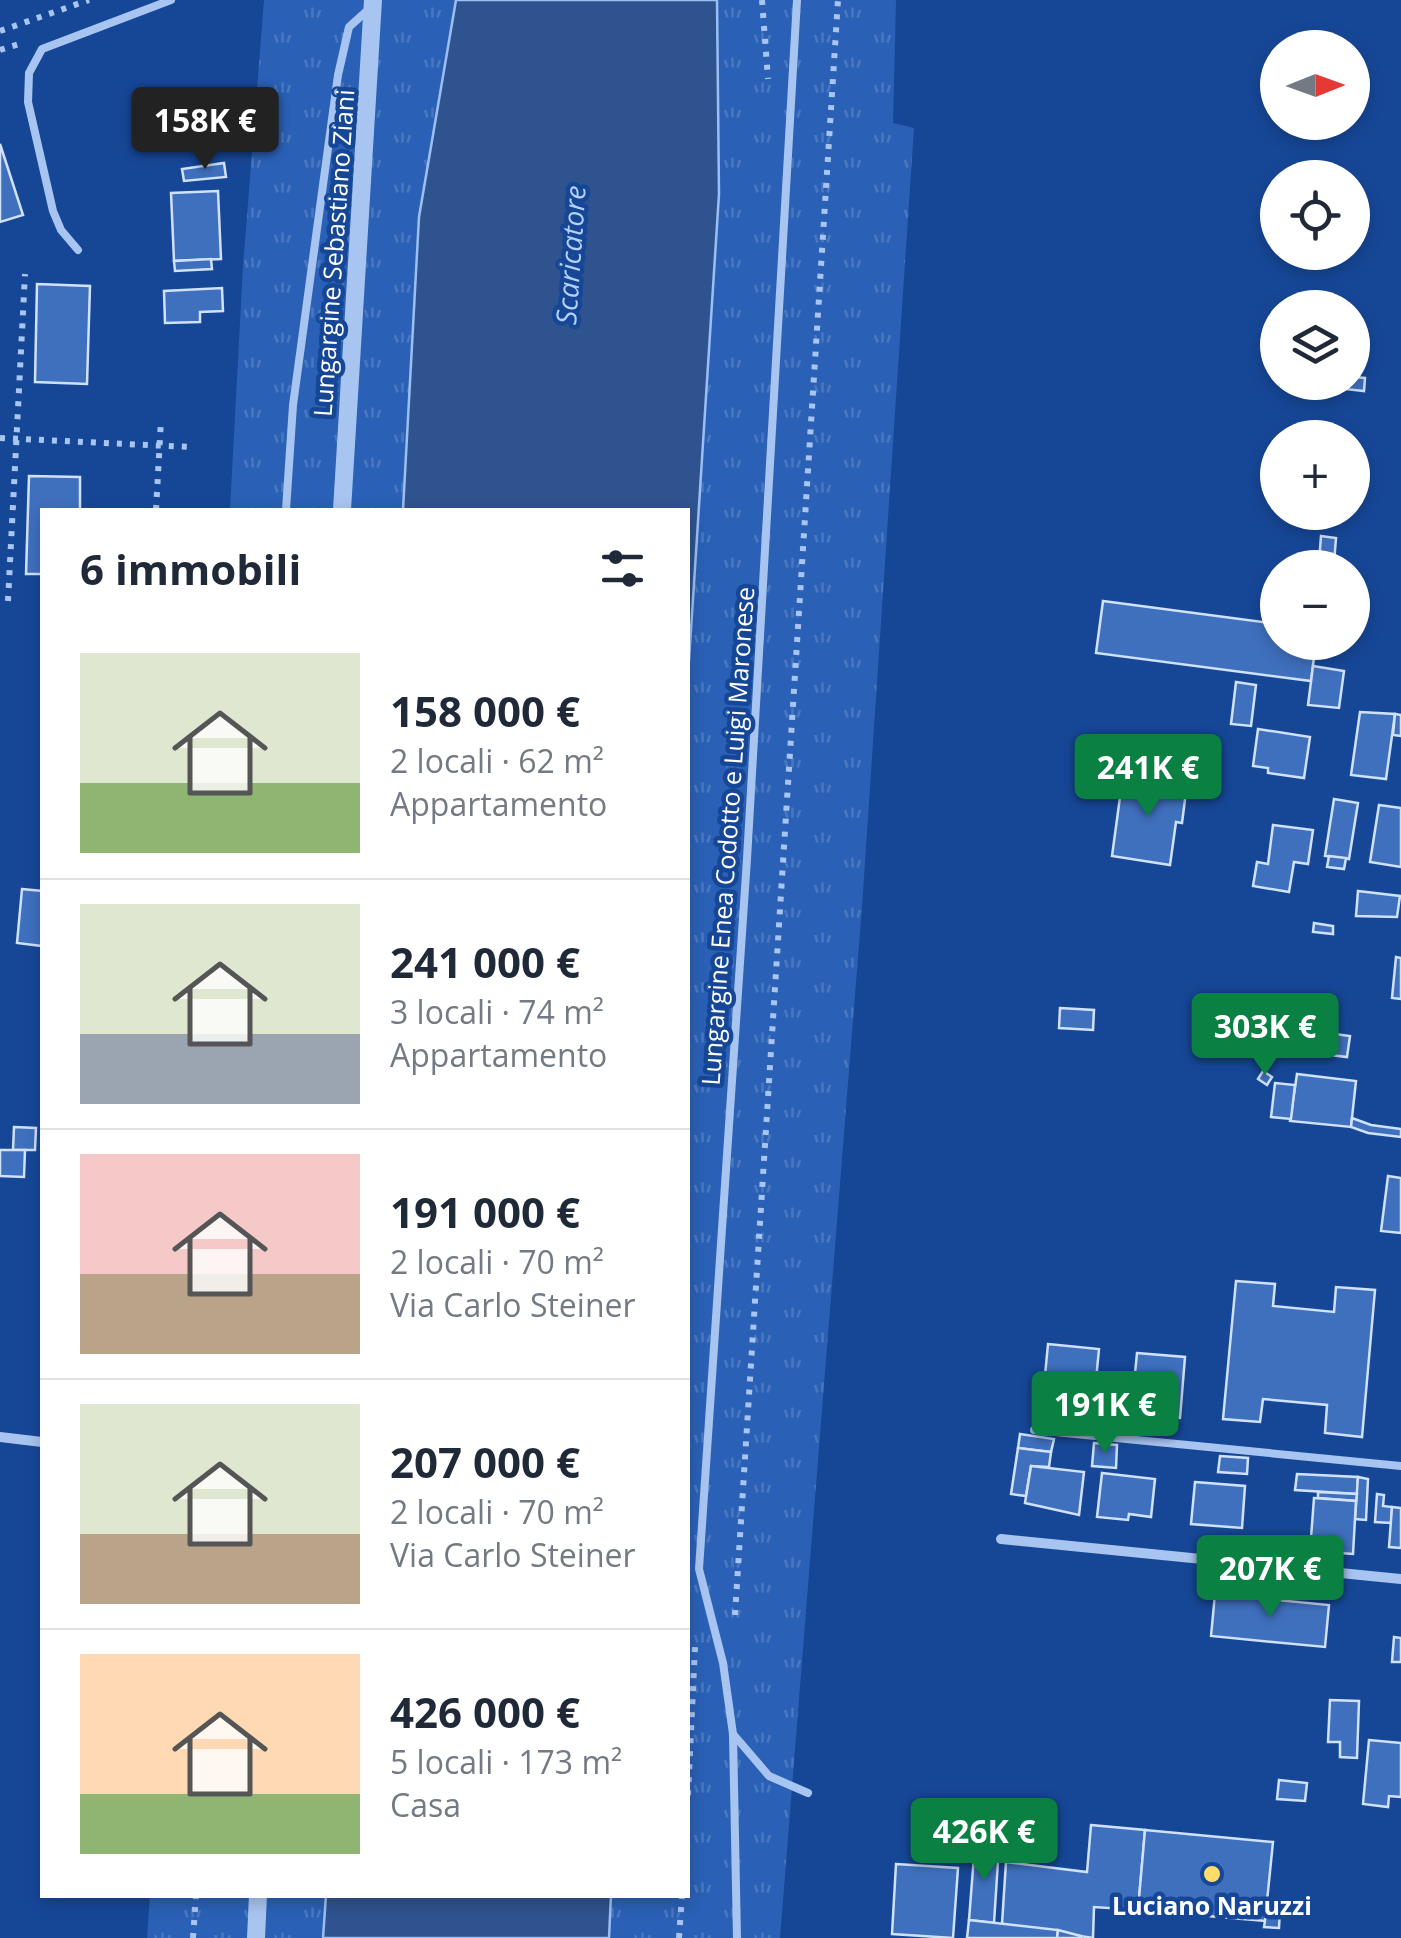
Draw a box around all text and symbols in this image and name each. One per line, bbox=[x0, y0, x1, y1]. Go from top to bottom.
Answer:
north arrow bbox=[1260, 30, 1370, 140]
map controls bbox=[1260, 30, 1370, 660]
pin: 158K € bbox=[124, 87, 286, 172]
street label: Lungargine Sebastiano Ziani bbox=[305, 88, 361, 418]
text: 158K € bbox=[154, 98, 256, 141]
button: locate bbox=[1260, 160, 1370, 270]
water label: Scaricatore bbox=[546, 184, 594, 326]
button: layers bbox=[1260, 290, 1370, 400]
button: + bbox=[1260, 420, 1370, 530]
text: 6 immobili bbox=[80, 540, 301, 597]
icon: filters bbox=[595, 541, 650, 596]
button: − bbox=[1260, 550, 1370, 660]
street label: Lungargine Enea Codotto e Luigi Maronese bbox=[693, 586, 761, 1086]
text: 158 000 € bbox=[390, 682, 580, 739]
icon: home bbox=[160, 693, 280, 813]
pin: 241K € bbox=[1067, 734, 1229, 819]
text: 2 locali · 62 m² bbox=[390, 739, 604, 782]
text: 241K € bbox=[1097, 745, 1199, 788]
text: Appartamento bbox=[390, 782, 607, 825]
text: 241 000 € bbox=[390, 933, 580, 990]
icon: home bbox=[160, 944, 280, 1064]
text: 3 locali · 74 m² bbox=[390, 990, 604, 1033]
pin: 303K € bbox=[1184, 993, 1346, 1078]
text: 303K € bbox=[1214, 1004, 1316, 1047]
text: Appartamento bbox=[390, 1033, 607, 1076]
text: 191 000 € bbox=[390, 1183, 580, 1240]
icon: home bbox=[160, 1194, 280, 1314]
text: 2 locali · 70 m² bbox=[390, 1240, 604, 1283]
text: Via Carlo Steiner bbox=[390, 1283, 636, 1326]
pin: 191K € bbox=[1024, 1371, 1186, 1456]
text: 191K € bbox=[1054, 1382, 1156, 1425]
text: 207 000 € bbox=[390, 1433, 580, 1490]
icon: home bbox=[160, 1444, 280, 1564]
text: 2 locali · 70 m² bbox=[390, 1490, 604, 1533]
text: Via Carlo Steiner bbox=[390, 1533, 636, 1576]
pin: 207K € bbox=[1189, 1535, 1351, 1620]
text: 207K € bbox=[1219, 1546, 1321, 1589]
text: 426 000 € bbox=[390, 1683, 580, 1740]
icon: home bbox=[160, 1694, 280, 1814]
text: 5 locali · 173 m² bbox=[390, 1740, 622, 1783]
text: Casa bbox=[390, 1783, 461, 1826]
pin: 426K € bbox=[903, 1798, 1065, 1883]
text: 426K € bbox=[933, 1809, 1035, 1852]
marker: Luciano Naruzzi bbox=[1201, 1863, 1223, 1885]
place label: Luciano Naruzzi bbox=[1112, 1888, 1312, 1922]

